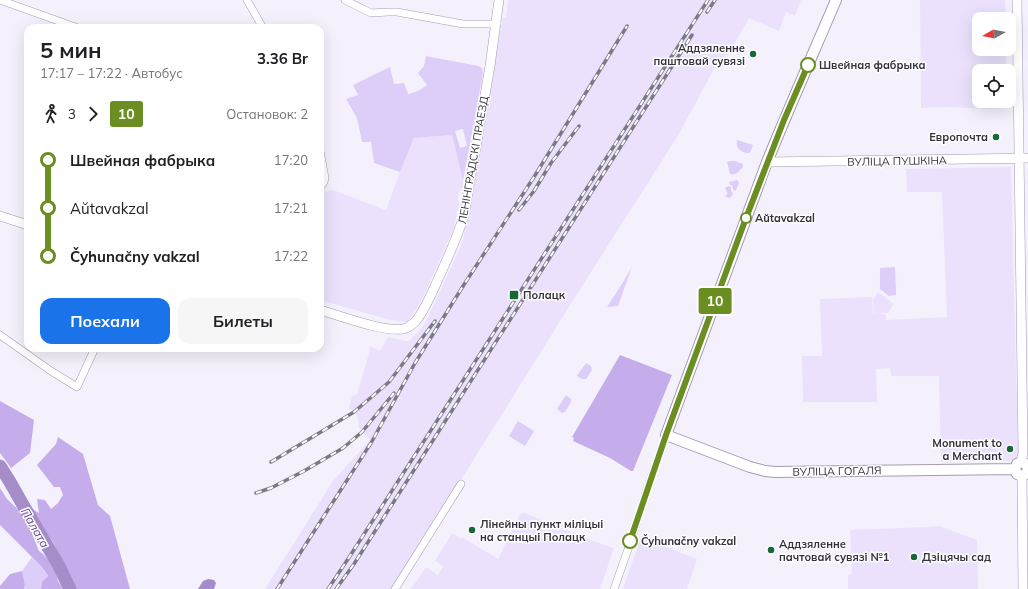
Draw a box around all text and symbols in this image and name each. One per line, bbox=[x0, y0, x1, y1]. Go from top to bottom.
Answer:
north arrow bbox=[972, 12, 1016, 56]
map controls bbox=[972, 12, 1016, 108]
text: 5 мин bbox=[40, 36, 102, 64]
place label: Аддзяленне паштовай сувязі bbox=[654, 41, 745, 68]
text: 3.36 Br bbox=[257, 49, 308, 68]
marker: Аддзяленне паштовай сувязі bbox=[748, 49, 758, 59]
marker: Швейная фабрыка bbox=[800, 57, 816, 73]
place label: Швейная фабрыка bbox=[819, 58, 925, 72]
button: locate bbox=[972, 64, 1016, 108]
text: 17:17 – 17:22 · Автобус bbox=[40, 65, 183, 81]
street label: ЛЕНІНГРАДСКІ ПРАЕЗД bbox=[455, 95, 491, 225]
icon: walk bbox=[40, 103, 62, 125]
icon: forward bbox=[82, 103, 104, 125]
text: 10 bbox=[118, 105, 135, 123]
text: 3 bbox=[68, 106, 76, 122]
text: Остановок: 2 bbox=[226, 106, 308, 122]
place label: Европочта bbox=[929, 130, 988, 144]
marker: Европочта bbox=[991, 132, 1001, 142]
text: Швейная фабрыка bbox=[70, 151, 215, 170]
text: 17:20 bbox=[274, 152, 308, 168]
street label: ВУЛІЦА ПУШКІНА bbox=[847, 153, 947, 169]
text: Aŭtavakzal bbox=[70, 199, 149, 218]
text: 17:21 bbox=[274, 200, 308, 216]
place label: Aŭtavakzal bbox=[755, 211, 815, 225]
marker: Aŭtavakzal bbox=[740, 212, 752, 224]
text: Čyhunačny vakzal bbox=[70, 247, 200, 266]
text: 17:22 bbox=[274, 248, 308, 264]
place label: Полацк bbox=[523, 288, 566, 302]
line badge: 10 bbox=[697, 288, 733, 314]
marker: Полацк bbox=[508, 289, 520, 301]
text: 10 bbox=[707, 292, 723, 310]
button: Поехали bbox=[40, 298, 170, 344]
button: Билеты bbox=[178, 298, 308, 344]
place label: Monument to a Merchant bbox=[932, 436, 1002, 463]
marker: Monument to a Merchant bbox=[1005, 444, 1015, 454]
street label: ВУЛІЦА ГОГАЛЯ bbox=[792, 463, 882, 479]
water label: Палата bbox=[18, 505, 53, 550]
place label: Лінейны пункт міліцыі на станцыі Полацк bbox=[480, 517, 603, 544]
marker: Лінейны пункт міліцыі на станцыі Полацк bbox=[467, 525, 477, 535]
marker: Čyhunačny vakzal bbox=[622, 533, 638, 549]
place label: Čyhunačny vakzal bbox=[641, 534, 736, 548]
place label: Аддзяленне пачтовай сувязі №1 bbox=[779, 537, 890, 564]
marker: Аддзяленне пачтовай сувязі №1 bbox=[766, 545, 776, 555]
place label: Дзіцячы сад bbox=[922, 550, 991, 564]
marker: Дзіцячы сад bbox=[909, 552, 919, 562]

